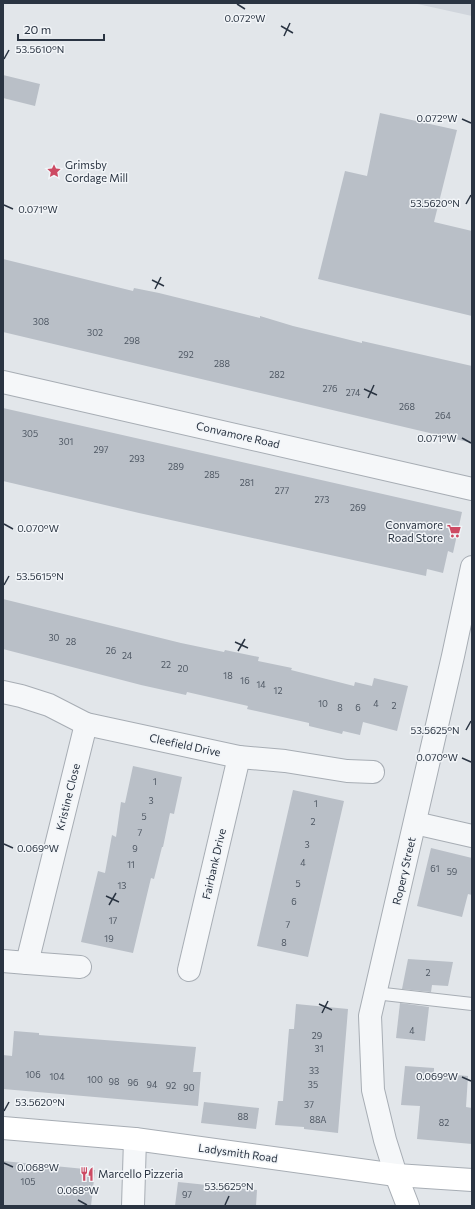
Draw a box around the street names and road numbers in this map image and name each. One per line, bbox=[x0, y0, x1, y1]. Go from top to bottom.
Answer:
street label: Convamore Road bbox=[195, 419, 281, 450]
street label: Cleefield Drive bbox=[148, 731, 222, 758]
street label: Kristine Close bbox=[53, 762, 82, 832]
street label: Fairbank Drive bbox=[199, 827, 228, 901]
street label: Ropery Street bbox=[389, 835, 418, 906]
street label: Ladysmith Road bbox=[198, 1140, 279, 1165]

